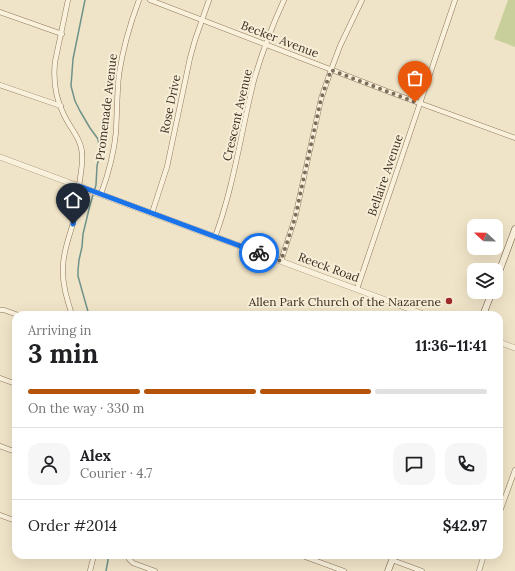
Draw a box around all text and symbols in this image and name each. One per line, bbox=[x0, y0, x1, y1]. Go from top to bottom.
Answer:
street label: Becker Avenue bbox=[239, 17, 322, 61]
street label: Promenade Avenue bbox=[92, 52, 120, 161]
pin bbox=[398, 61, 432, 102]
street label: Crescent Avenue bbox=[219, 67, 255, 163]
icon: bag bbox=[404, 67, 426, 89]
street label: Rose Drive bbox=[156, 73, 184, 135]
street label: Bellaire Avenue bbox=[364, 132, 406, 218]
pin bbox=[56, 183, 90, 224]
icon: home bbox=[62, 189, 84, 211]
north arrow bbox=[467, 219, 503, 255]
map controls bbox=[467, 219, 503, 299]
courier bbox=[239, 233, 279, 273]
icon: bike bbox=[248, 242, 270, 264]
street label: Reeck Road bbox=[296, 249, 362, 285]
button: layers bbox=[467, 263, 503, 299]
place label: Allen Park Church of the Nazarene bbox=[248, 294, 441, 309]
marker: Allen Park Church of the Nazarene bbox=[444, 296, 454, 306]
text: Arriving in bbox=[28, 322, 91, 339]
text: 11:36–11:41 bbox=[415, 336, 487, 355]
text: 3 min bbox=[28, 337, 98, 370]
text: On the way · 330 m bbox=[28, 400, 144, 417]
button: person bbox=[28, 443, 70, 485]
button: chat bbox=[393, 443, 435, 485]
button: phone bbox=[445, 443, 487, 485]
text: Alex bbox=[80, 446, 111, 465]
text: Courier · 4.7 bbox=[80, 465, 152, 482]
text: Order #2014 bbox=[28, 516, 117, 535]
text: $42.97 bbox=[443, 516, 487, 535]

